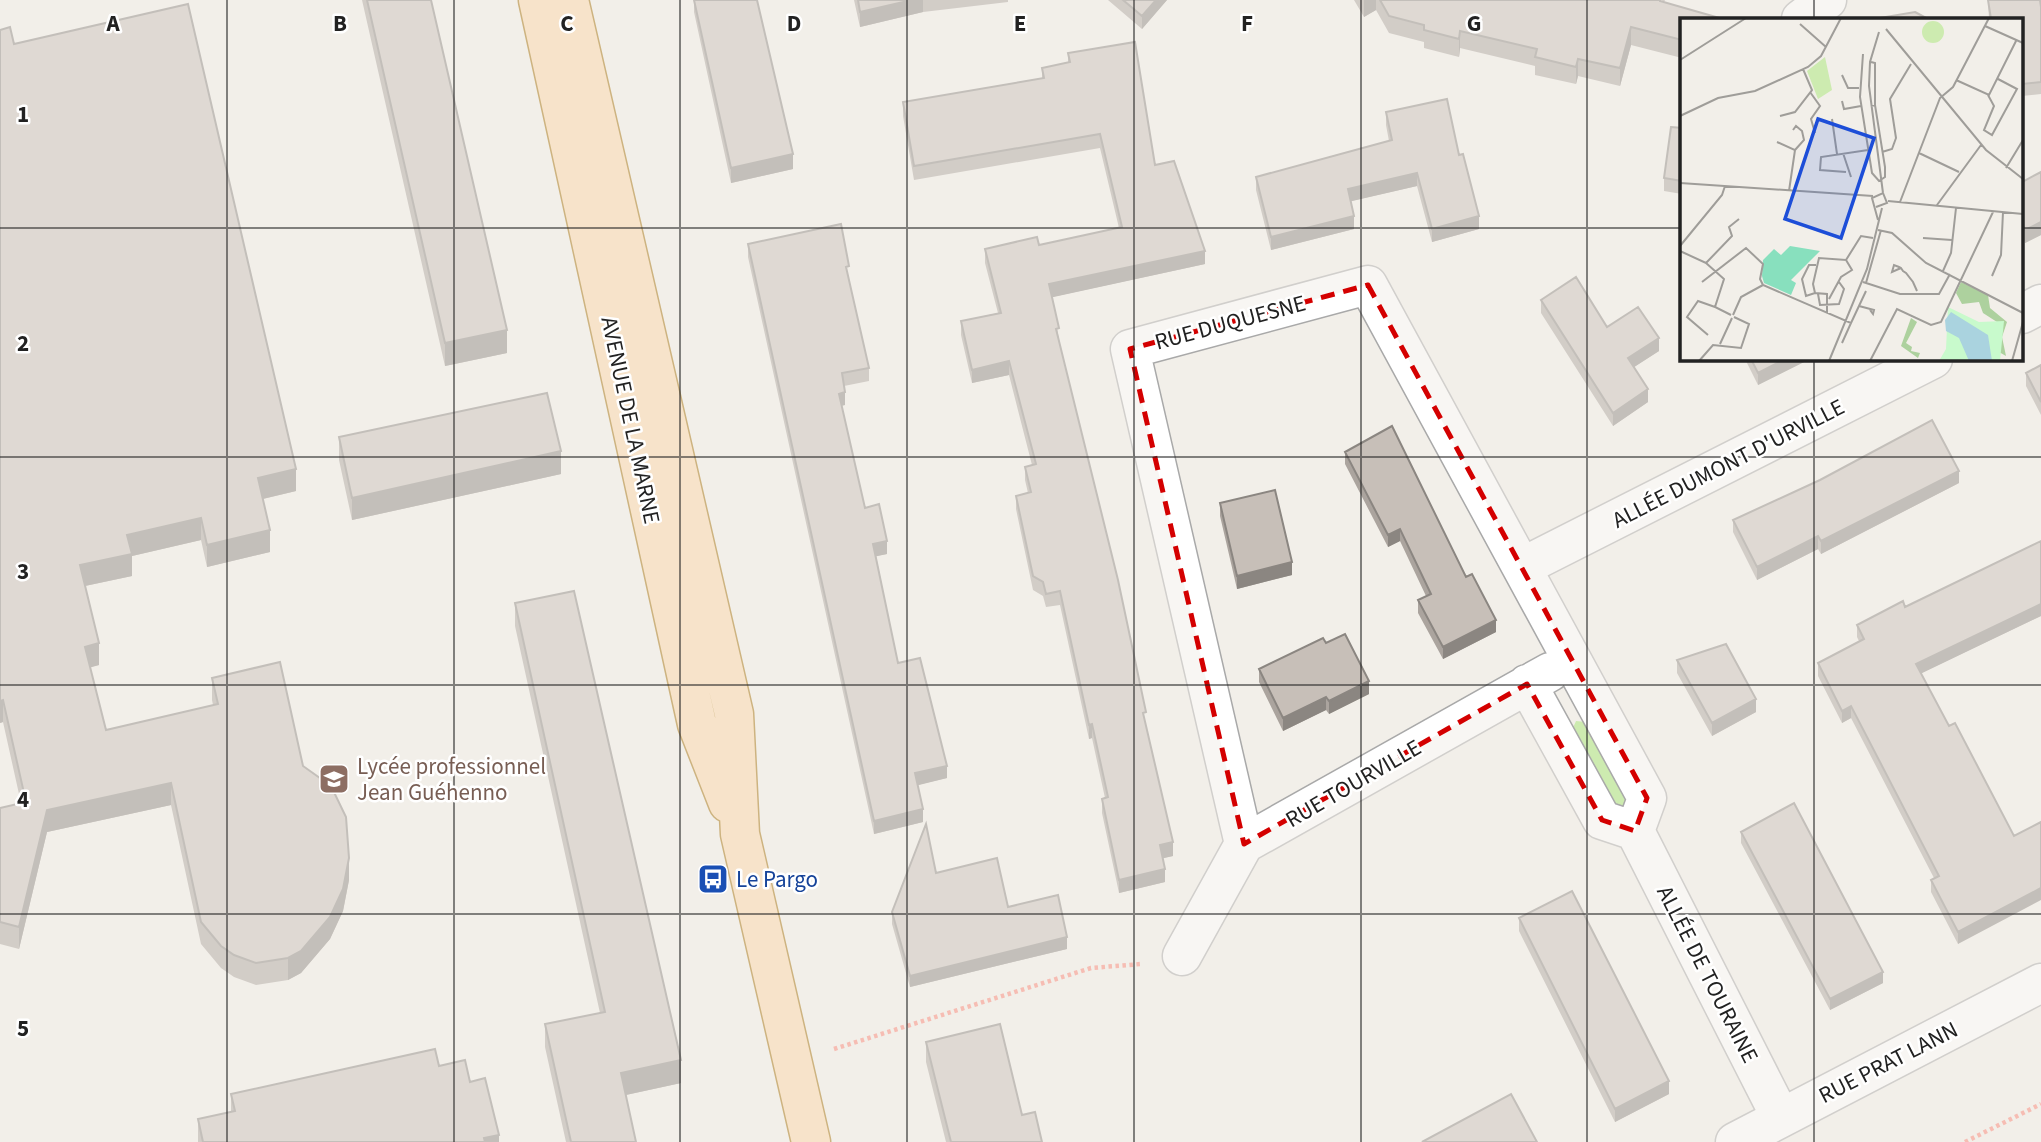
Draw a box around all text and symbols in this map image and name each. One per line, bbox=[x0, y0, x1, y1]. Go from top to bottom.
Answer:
text: A bbox=[105, 7, 120, 40]
text: B bbox=[333, 7, 347, 40]
text: C bbox=[560, 7, 574, 40]
text: D bbox=[787, 7, 801, 40]
text: E bbox=[1014, 7, 1026, 40]
text: F bbox=[1241, 7, 1253, 40]
text: G bbox=[1467, 7, 1481, 40]
inset map bbox=[1680, 18, 2024, 360]
text: 1 bbox=[17, 98, 29, 131]
street label: RUE DUQUESNE bbox=[1151, 286, 1309, 358]
street label: AVENUE DE LA MARNE bbox=[592, 313, 669, 527]
text: 2 bbox=[17, 327, 29, 360]
street label: ALLÉE DUMONT D'URVILLE bbox=[1606, 390, 1850, 536]
text: 3 bbox=[17, 555, 29, 588]
street label: RUE TOURVILLE bbox=[1279, 731, 1427, 836]
place label: Lycée professionnel Jean Guéhenno bbox=[357, 750, 546, 809]
school or university icon: Lycée professionnel Jean Guéhenno bbox=[317, 762, 351, 796]
text: 4 bbox=[17, 783, 29, 816]
bus stop icon: Le Pargo bbox=[696, 862, 730, 896]
place label: Le Pargo bbox=[736, 863, 818, 896]
street label: ALLÉE DE TOURAINE bbox=[1649, 880, 1767, 1069]
text: 5 bbox=[17, 1012, 29, 1045]
street label: RUE PRAT LANN bbox=[1813, 1013, 1964, 1112]

